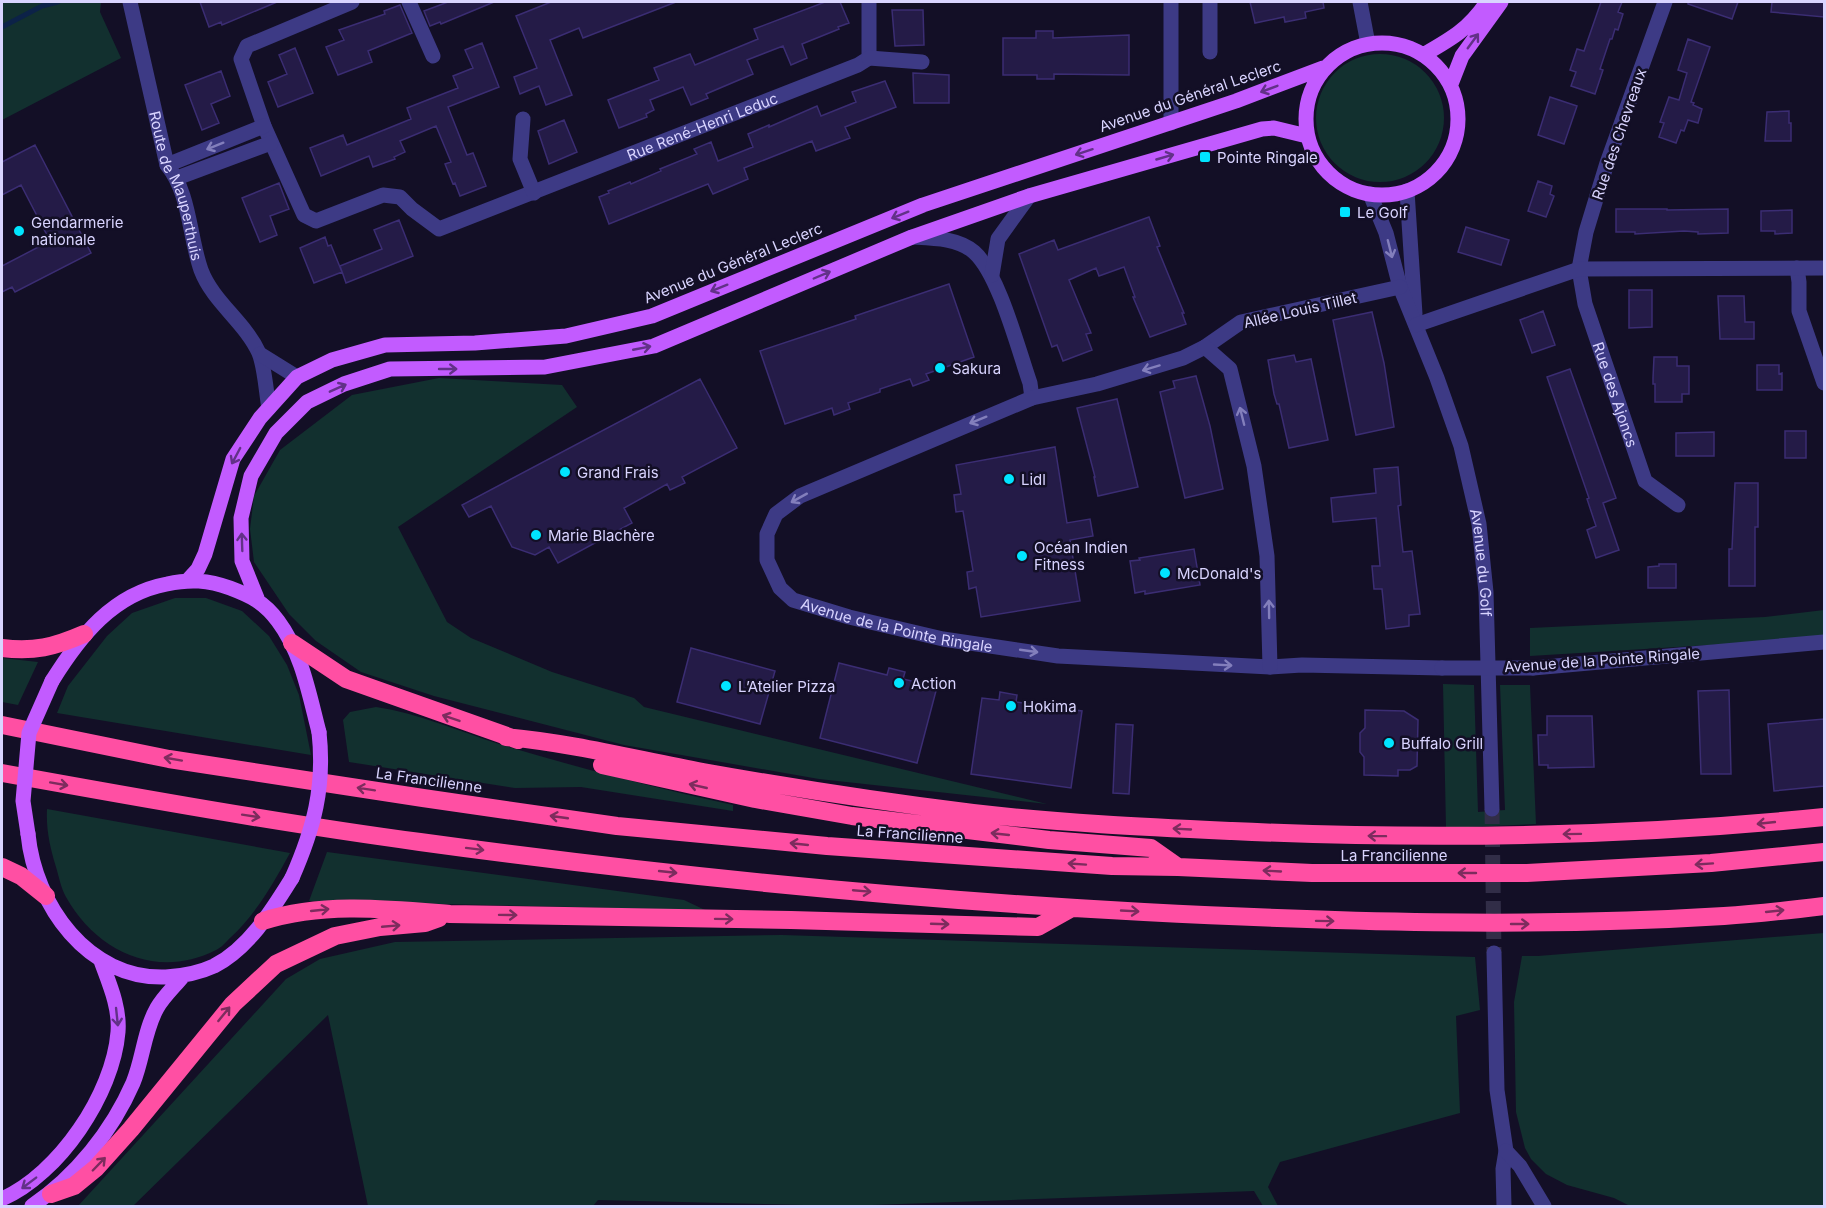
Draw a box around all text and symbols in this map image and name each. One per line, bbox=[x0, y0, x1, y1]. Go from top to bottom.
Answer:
one-way arrow bbox=[1467, 34, 1479, 50]
street label: Avenue du Général Leclerc bbox=[1097, 56, 1283, 136]
street label: Rue des Chevreaux bbox=[1588, 66, 1650, 202]
one-way arrow bbox=[1260, 84, 1278, 95]
street label: Rue René-Henri Leduc bbox=[624, 88, 780, 164]
street label: Route de Mauperthuis bbox=[146, 109, 207, 263]
one-way arrow bbox=[207, 141, 225, 152]
one-way arrow bbox=[1075, 147, 1094, 158]
place label: Pointe Ringale bbox=[1217, 148, 1318, 167]
marker: Pointe Ringale bbox=[1198, 150, 1212, 164]
one-way arrow bbox=[1155, 151, 1174, 162]
place label: Le Golf bbox=[1357, 203, 1408, 222]
marker: Le Golf bbox=[1338, 205, 1352, 219]
one-way arrow bbox=[891, 210, 909, 221]
place label: Gendarmerie nationale bbox=[31, 213, 123, 249]
street label: Avenue du Général Leclerc bbox=[641, 218, 825, 308]
marker: Gendarmerie nationale bbox=[12, 224, 26, 238]
one-way arrow bbox=[1385, 239, 1396, 258]
one-way arrow bbox=[812, 269, 831, 280]
one-way arrow bbox=[710, 283, 729, 294]
street label: Allée Louis Tillet bbox=[1242, 288, 1359, 332]
street label: Rue des Ajoncs bbox=[1589, 339, 1642, 450]
one-way arrow bbox=[631, 342, 651, 353]
place label: Sakura bbox=[952, 359, 1001, 378]
marker: Sakura bbox=[933, 361, 947, 375]
one-way arrow bbox=[438, 363, 458, 375]
one-way arrow bbox=[1142, 363, 1161, 374]
one-way arrow bbox=[328, 381, 346, 393]
one-way arrow bbox=[1235, 407, 1247, 426]
one-way arrow bbox=[969, 415, 988, 426]
one-way arrow bbox=[230, 447, 242, 464]
place label: Grand Frais bbox=[577, 463, 659, 482]
marker: Grand Frais bbox=[558, 465, 572, 479]
place label: Lidl bbox=[1021, 470, 1046, 489]
marker: Lidl bbox=[1002, 472, 1016, 486]
one-way arrow bbox=[791, 492, 808, 504]
street label: Avenue du Golf bbox=[1466, 507, 1496, 617]
place label: Marie Blachère bbox=[548, 526, 655, 545]
marker: Marie Blachère bbox=[529, 528, 543, 542]
one-way arrow bbox=[236, 533, 248, 553]
place label: Océan Indien Fitness bbox=[1034, 538, 1128, 574]
marker: Océan Indien Fitness bbox=[1015, 549, 1029, 563]
place label: McDonald's bbox=[1177, 564, 1262, 583]
marker: McDonald's bbox=[1158, 566, 1172, 580]
street label: Avenue de la Pointe Ringale bbox=[799, 593, 994, 656]
one-way arrow bbox=[1263, 599, 1274, 619]
street label: Avenue de la Pointe Ringale bbox=[1503, 644, 1701, 676]
one-way arrow bbox=[1018, 646, 1038, 657]
one-way arrow bbox=[1213, 659, 1232, 670]
place label: Action bbox=[911, 674, 956, 693]
marker: Action bbox=[892, 676, 906, 690]
place label: L’Atelier Pizza bbox=[738, 677, 835, 696]
marker: L’Atelier Pizza bbox=[719, 679, 733, 693]
place label: Hokima bbox=[1023, 697, 1077, 716]
marker: Hokima bbox=[1004, 699, 1018, 713]
one-way arrow bbox=[442, 711, 461, 722]
place label: Buffalo Grill bbox=[1401, 734, 1483, 753]
marker: Buffalo Grill bbox=[1382, 736, 1396, 750]
one-way arrow bbox=[164, 754, 184, 765]
street label: La Francilienne bbox=[375, 763, 483, 797]
one-way arrow bbox=[49, 779, 68, 790]
one-way arrow bbox=[688, 780, 707, 792]
one-way arrow bbox=[357, 784, 376, 795]
one-way arrow bbox=[241, 811, 261, 822]
one-way arrow bbox=[549, 812, 569, 823]
one-way arrow bbox=[1757, 818, 1777, 829]
street label: La Francilienne bbox=[856, 821, 964, 847]
one-way arrow bbox=[1172, 823, 1192, 834]
one-way arrow bbox=[991, 828, 1010, 839]
one-way arrow bbox=[1562, 829, 1582, 840]
one-way arrow bbox=[1367, 830, 1387, 841]
one-way arrow bbox=[790, 838, 810, 849]
one-way arrow bbox=[464, 844, 484, 855]
street label: La Francilienne bbox=[1340, 846, 1448, 865]
one-way arrow bbox=[1068, 858, 1088, 869]
one-way arrow bbox=[1694, 858, 1714, 869]
one-way arrow bbox=[1262, 866, 1282, 877]
one-way arrow bbox=[658, 867, 678, 878]
one-way arrow bbox=[1457, 867, 1477, 879]
one-way arrow bbox=[852, 886, 872, 897]
one-way arrow bbox=[309, 904, 329, 915]
one-way arrow bbox=[1765, 905, 1785, 916]
one-way arrow bbox=[1120, 906, 1140, 917]
one-way arrow bbox=[498, 909, 518, 921]
one-way arrow bbox=[714, 913, 734, 925]
one-way arrow bbox=[1314, 915, 1334, 927]
one-way arrow bbox=[1509, 918, 1529, 930]
one-way arrow bbox=[930, 919, 950, 930]
one-way arrow bbox=[380, 920, 400, 931]
one-way arrow bbox=[111, 1006, 122, 1026]
one-way arrow bbox=[218, 1006, 231, 1022]
one-way arrow bbox=[92, 1156, 107, 1171]
one-way arrow bbox=[21, 1176, 37, 1189]

